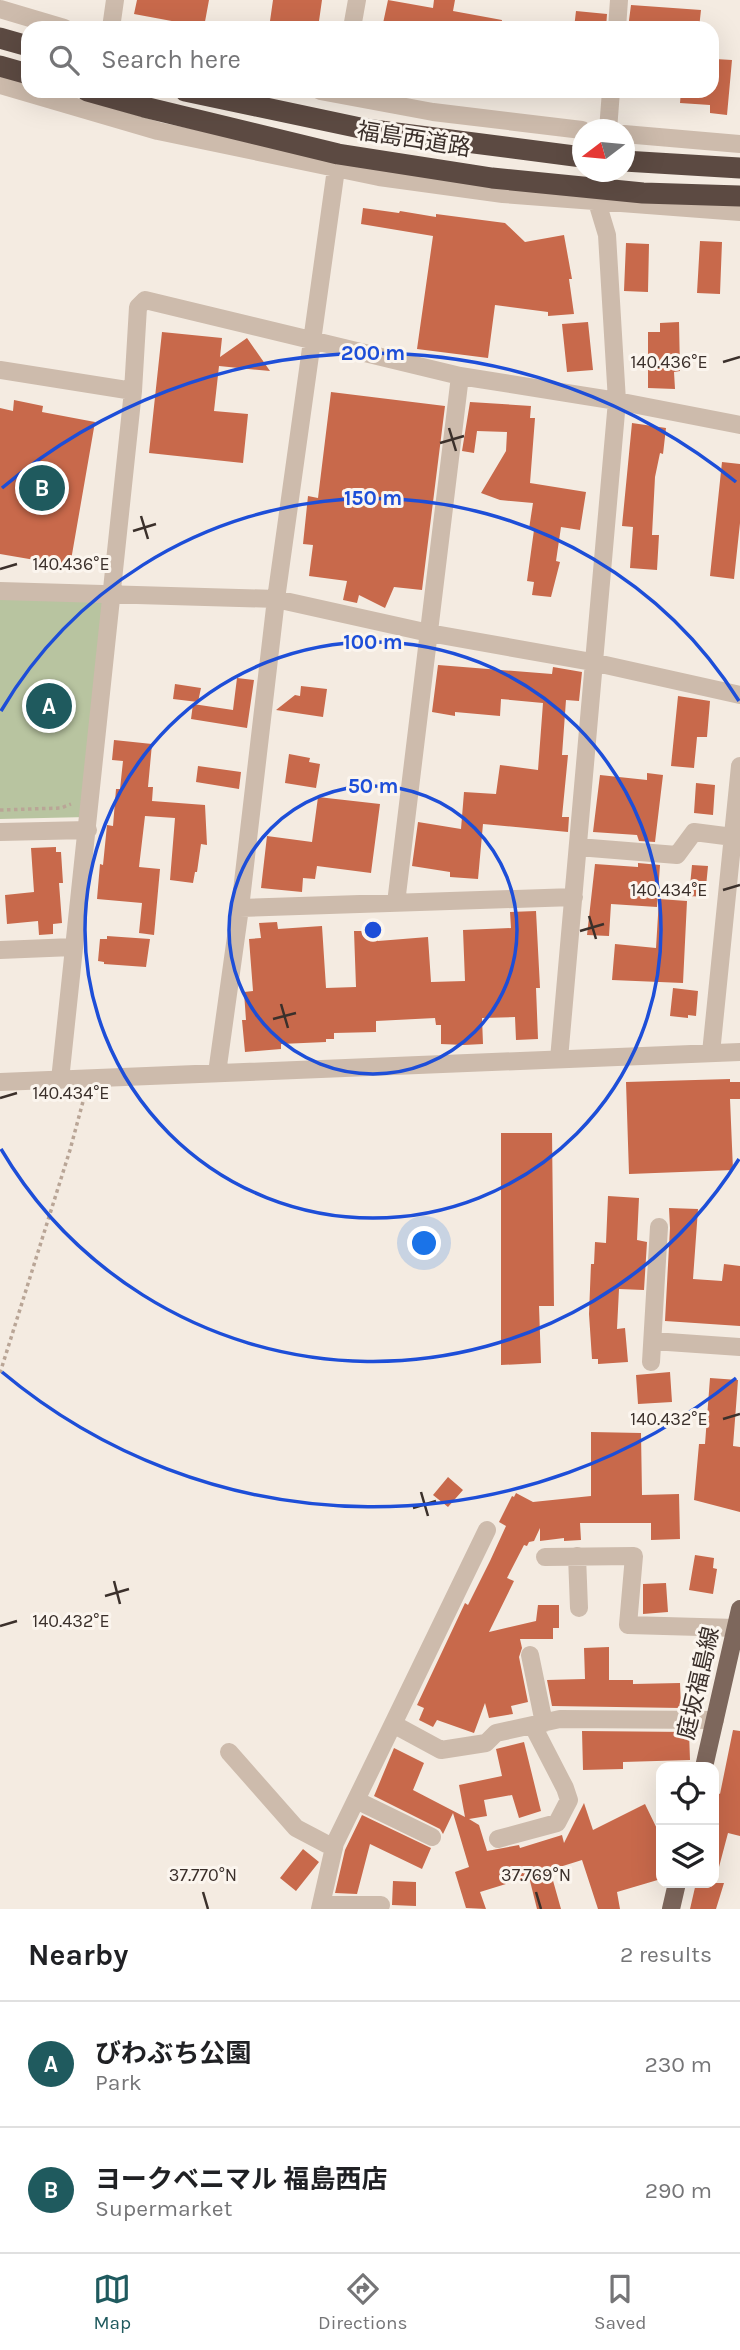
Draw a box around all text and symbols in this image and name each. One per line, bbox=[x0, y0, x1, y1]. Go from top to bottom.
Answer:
search box bbox=[21, 21, 719, 98]
icon: search bbox=[45, 41, 83, 79]
text: Search here bbox=[101, 44, 241, 75]
street label: 福島西道路 bbox=[355, 117, 473, 162]
north arrow bbox=[572, 119, 635, 182]
text: 200 m bbox=[341, 341, 405, 365]
text: 140.436°E bbox=[630, 351, 708, 373]
pin: B bbox=[19, 462, 65, 514]
text: 150 m bbox=[344, 486, 402, 510]
text: 140.436°E bbox=[32, 553, 110, 575]
text: 100 m bbox=[343, 630, 403, 654]
pin: A bbox=[26, 680, 72, 732]
text: 50 m bbox=[348, 774, 398, 798]
text: 140.434°E bbox=[631, 879, 707, 901]
centre of rings bbox=[361, 918, 385, 942]
text: 140.434°E bbox=[33, 1082, 109, 1104]
your location bbox=[407, 1226, 441, 1260]
text: 140.432°E bbox=[630, 1408, 708, 1430]
text: 140.432°E bbox=[32, 1610, 110, 1632]
street label: 庭坂福島線 bbox=[672, 1624, 725, 1742]
map controls bbox=[656, 1762, 719, 1888]
button: locate bbox=[656, 1762, 719, 1825]
button: layers bbox=[656, 1825, 719, 1888]
text: 37.770°N bbox=[169, 1864, 237, 1886]
text: 37.769°N bbox=[501, 1864, 571, 1886]
text: Nearby bbox=[28, 1937, 128, 1973]
text: 2 results bbox=[620, 1941, 712, 1968]
text: びわぶち公園 bbox=[95, 2038, 251, 2069]
text: A bbox=[44, 2051, 58, 2078]
text: 230 m bbox=[644, 2051, 712, 2078]
text: Park bbox=[95, 2069, 142, 2096]
text: ヨークベニマル 福島西店 bbox=[95, 2164, 388, 2195]
text: B bbox=[44, 2177, 58, 2204]
text: 290 m bbox=[645, 2177, 712, 2204]
text: Supermarket bbox=[95, 2195, 232, 2222]
tab: Map bbox=[93, 2270, 131, 2334]
tab: Directions bbox=[318, 2270, 407, 2334]
tab: Saved bbox=[594, 2270, 647, 2334]

